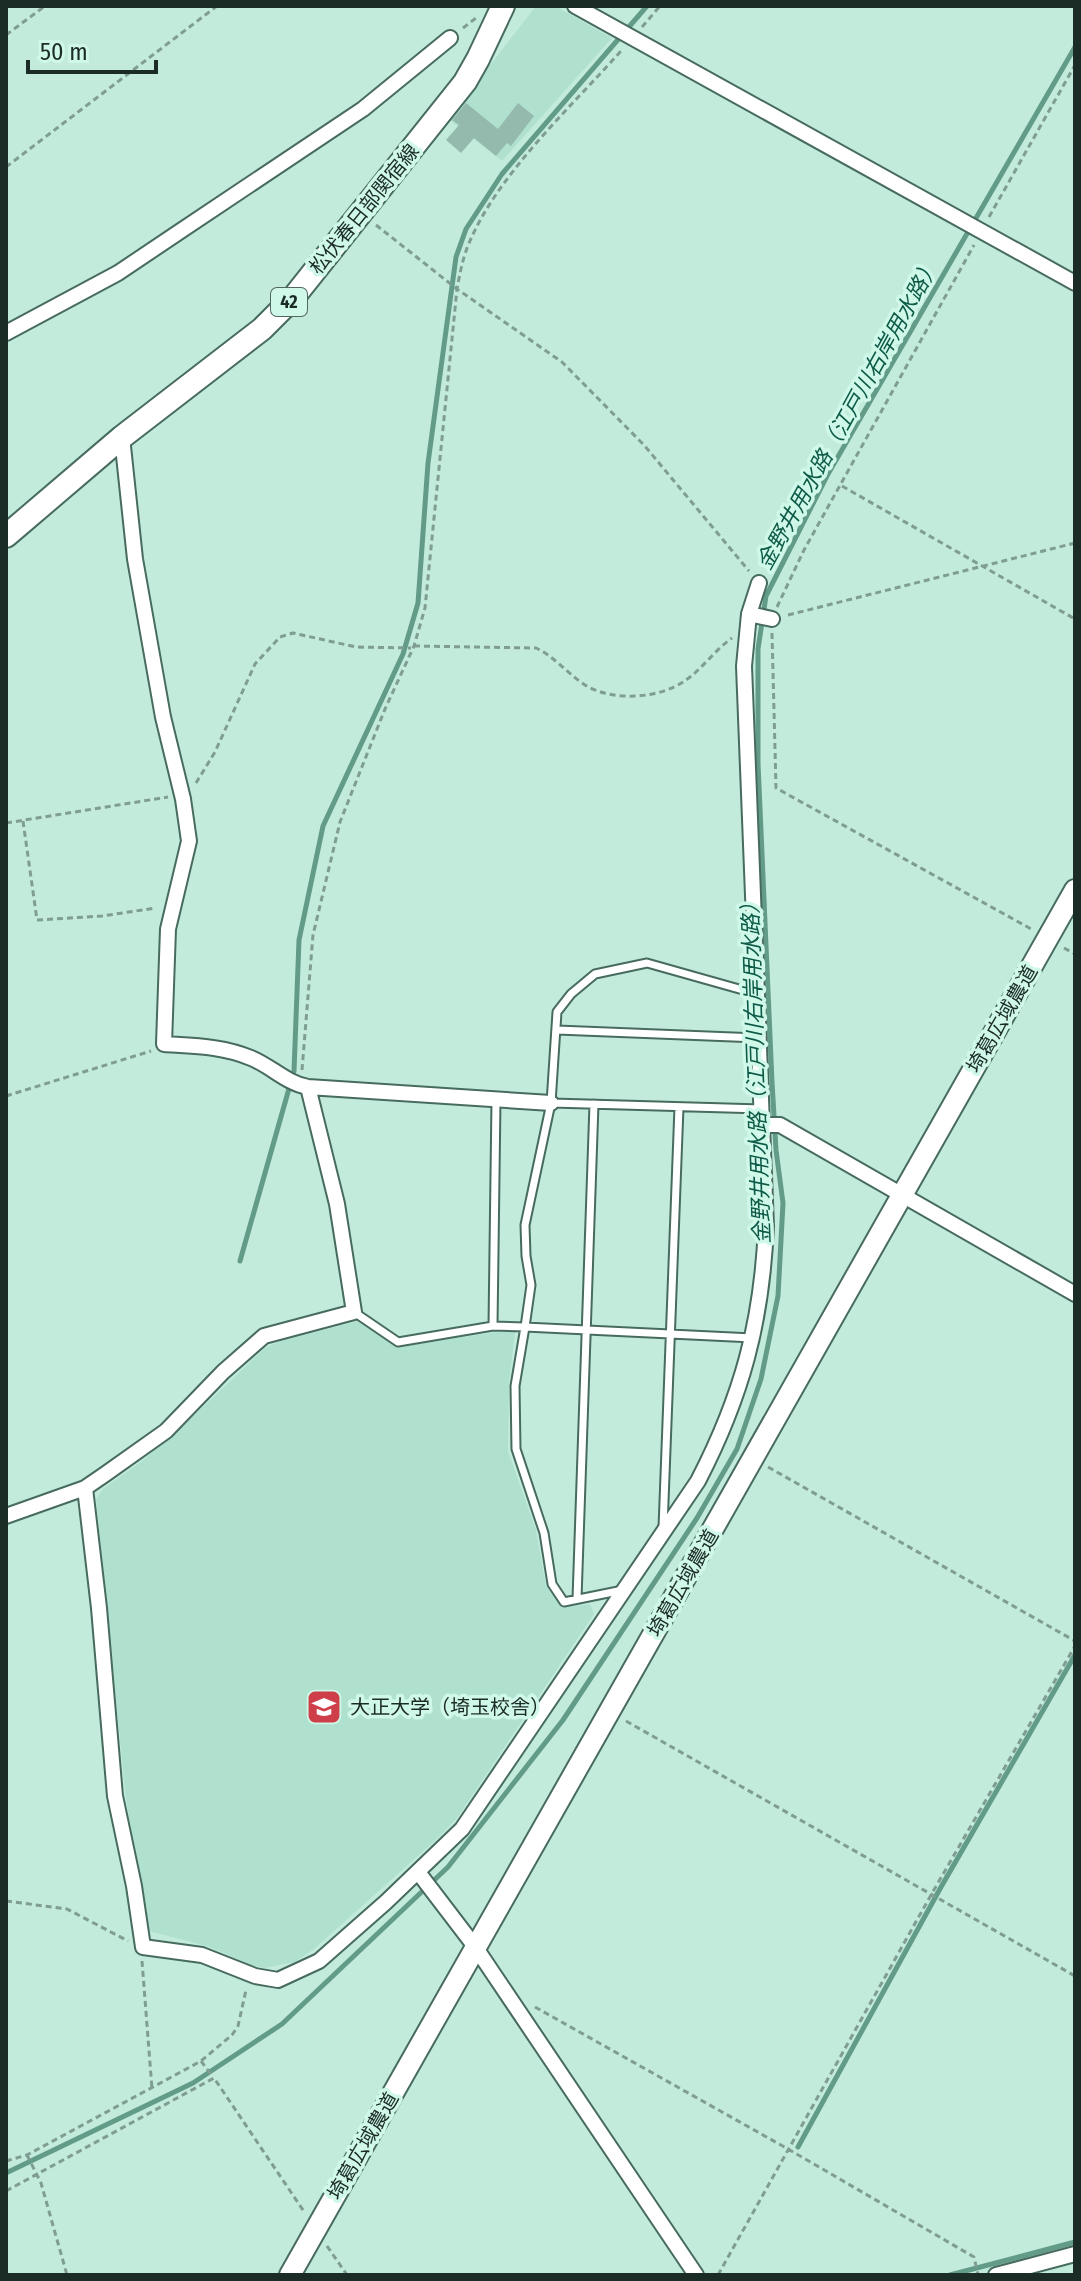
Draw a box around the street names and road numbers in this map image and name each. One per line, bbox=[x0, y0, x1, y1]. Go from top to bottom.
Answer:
street label: 松伏春日部関宿線 bbox=[304, 139, 424, 279]
road number: 42 bbox=[271, 288, 307, 316]
street label: 埼葛広域農道 bbox=[962, 961, 1042, 1077]
street label: 埼葛広域農道 bbox=[643, 1525, 723, 1641]
street label: 埼葛広域農道 bbox=[323, 2088, 403, 2204]

